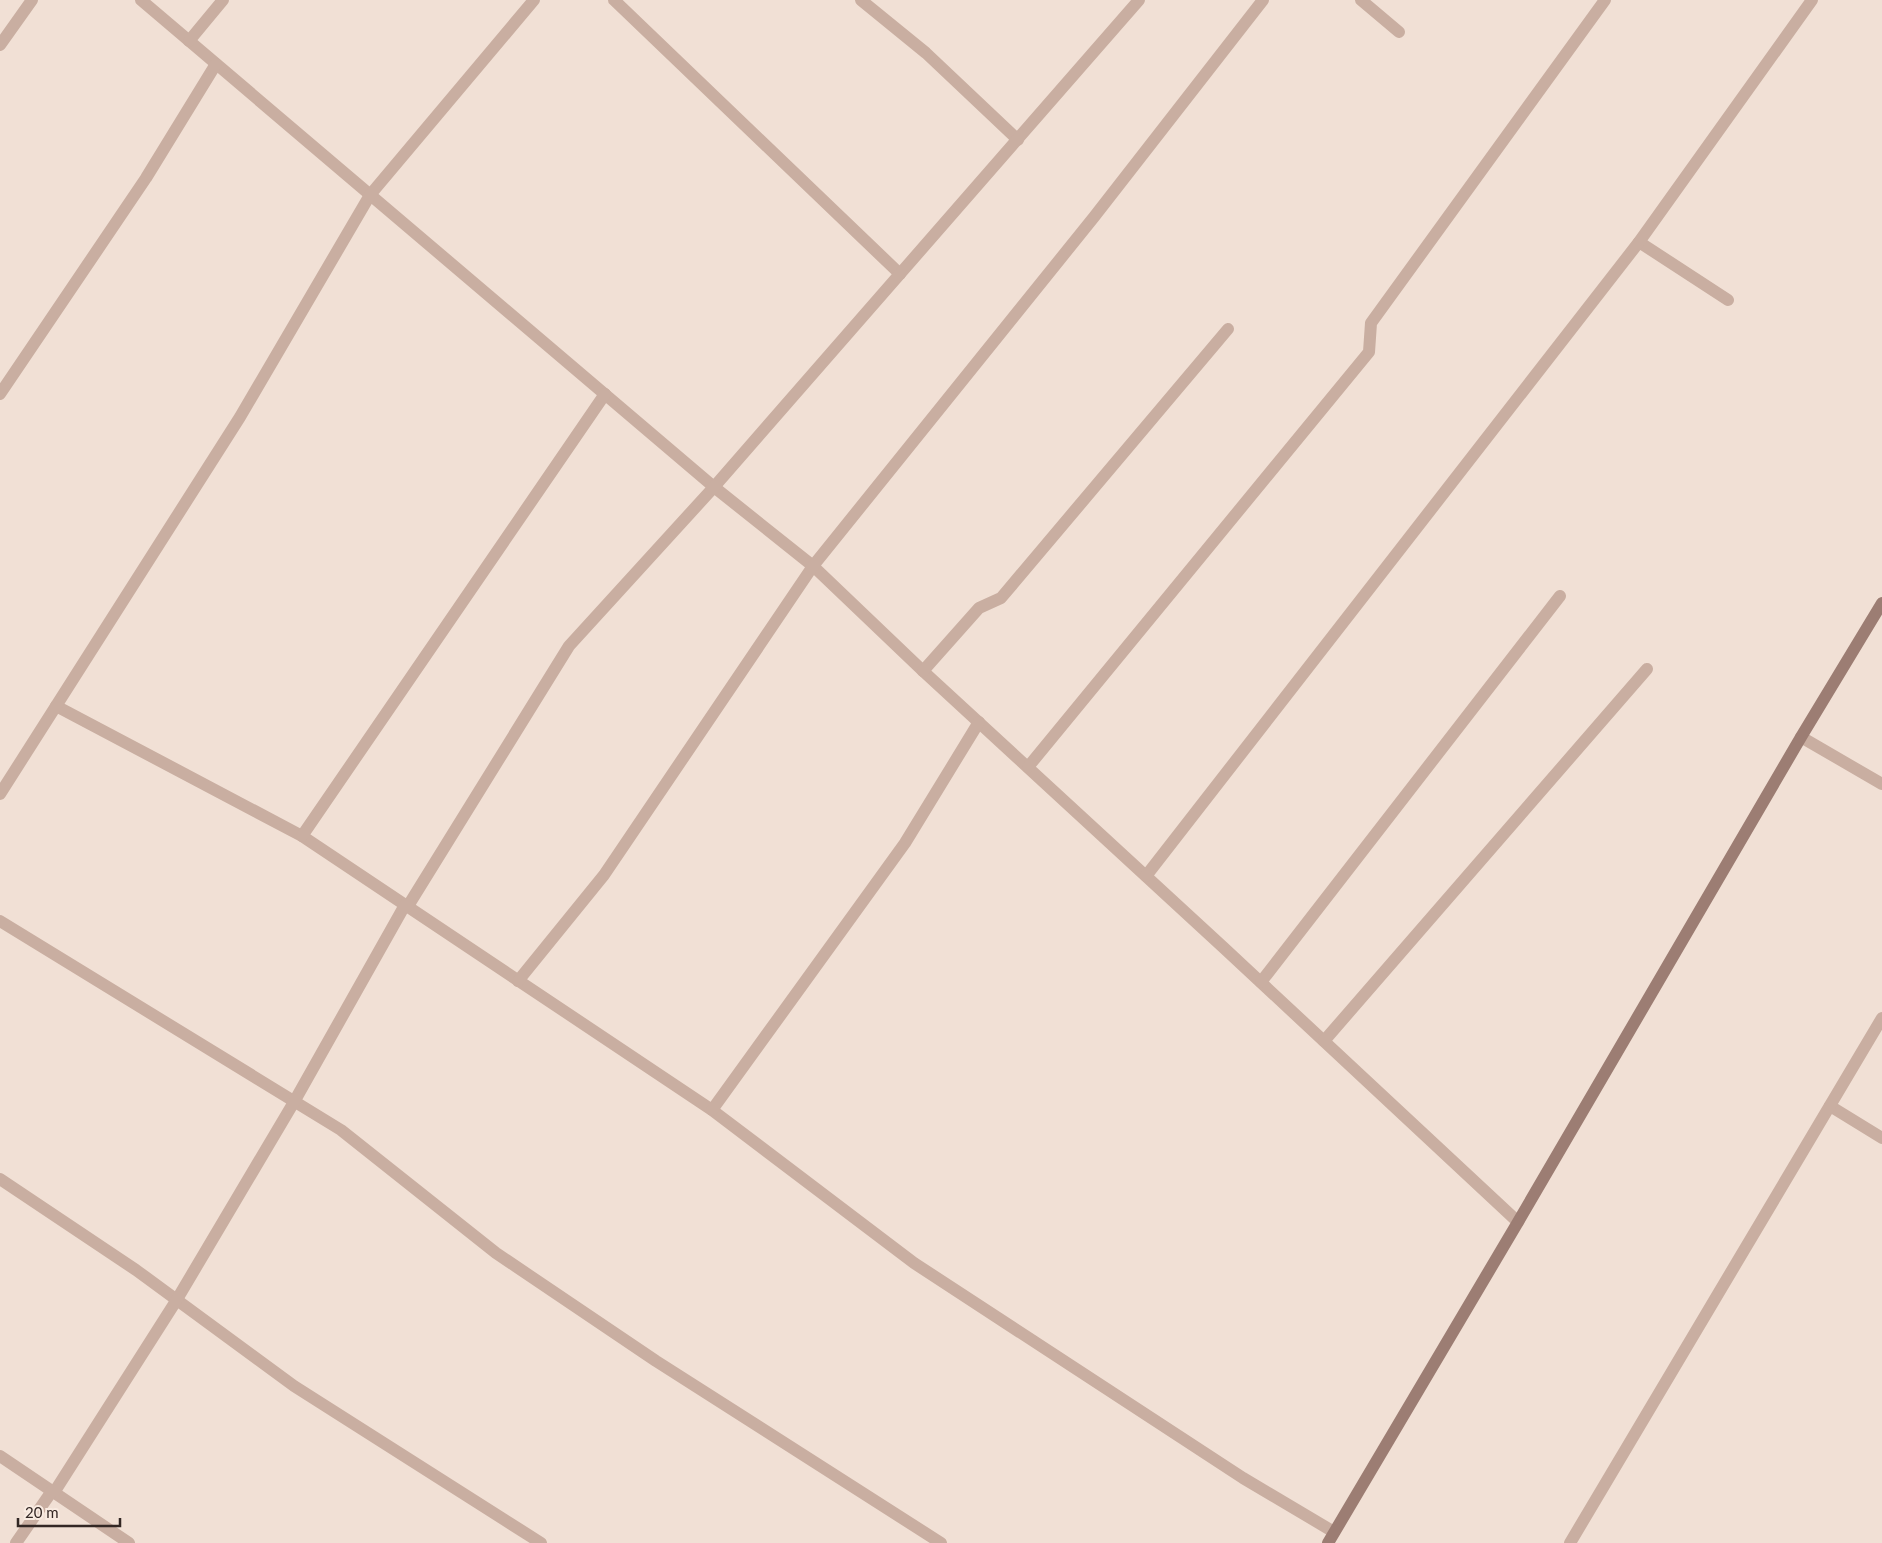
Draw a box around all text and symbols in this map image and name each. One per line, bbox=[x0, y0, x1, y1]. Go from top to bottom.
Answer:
scale bar bbox=[18, 1496, 120, 1528]
text: 20 m bbox=[25, 1503, 59, 1521]

